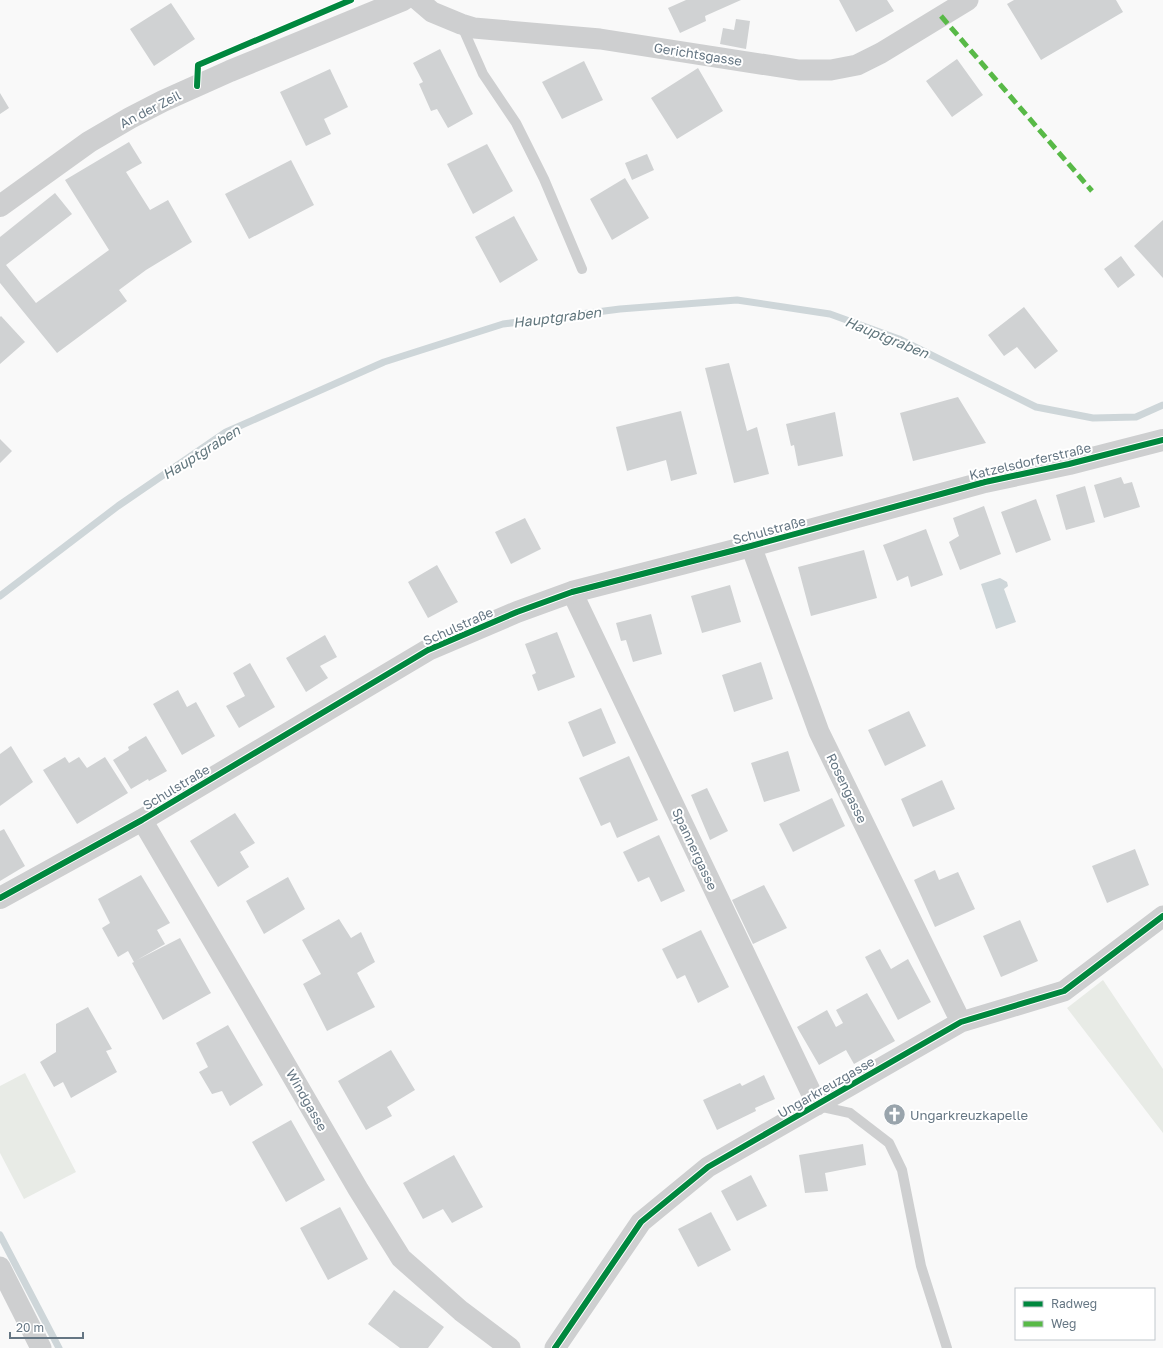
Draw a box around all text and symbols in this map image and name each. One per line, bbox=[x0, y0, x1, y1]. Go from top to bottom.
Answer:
street label: Gerichtsgasse bbox=[653, 39, 743, 69]
street label: An der Zeil bbox=[117, 87, 183, 131]
water label: Hauptgraben bbox=[512, 303, 603, 331]
water label: Hauptgraben bbox=[843, 313, 932, 362]
water label: Hauptgraben bbox=[159, 421, 244, 483]
street label: Katzelsdorferstraße bbox=[968, 439, 1092, 483]
street label: Schulstraße bbox=[731, 513, 807, 547]
street label: Schulstraße bbox=[421, 603, 495, 649]
street label: Rosengasse bbox=[823, 751, 871, 825]
street label: Schulstraße bbox=[140, 761, 212, 813]
street label: Spannergasse bbox=[669, 805, 721, 893]
street label: Ungarkreuzgasse bbox=[775, 1053, 877, 1121]
street label: Windgasse bbox=[283, 1066, 331, 1134]
church icon: Ungarkreuzkapelle bbox=[881, 1102, 907, 1128]
place label: Ungarkreuzkapelle bbox=[910, 1107, 1028, 1123]
legend bbox=[1015, 1288, 1155, 1340]
text: Radweg bbox=[1051, 1296, 1097, 1311]
scale bar bbox=[10, 1314, 83, 1340]
text: Weg bbox=[1051, 1316, 1076, 1331]
text: 20 m bbox=[16, 1320, 44, 1335]

